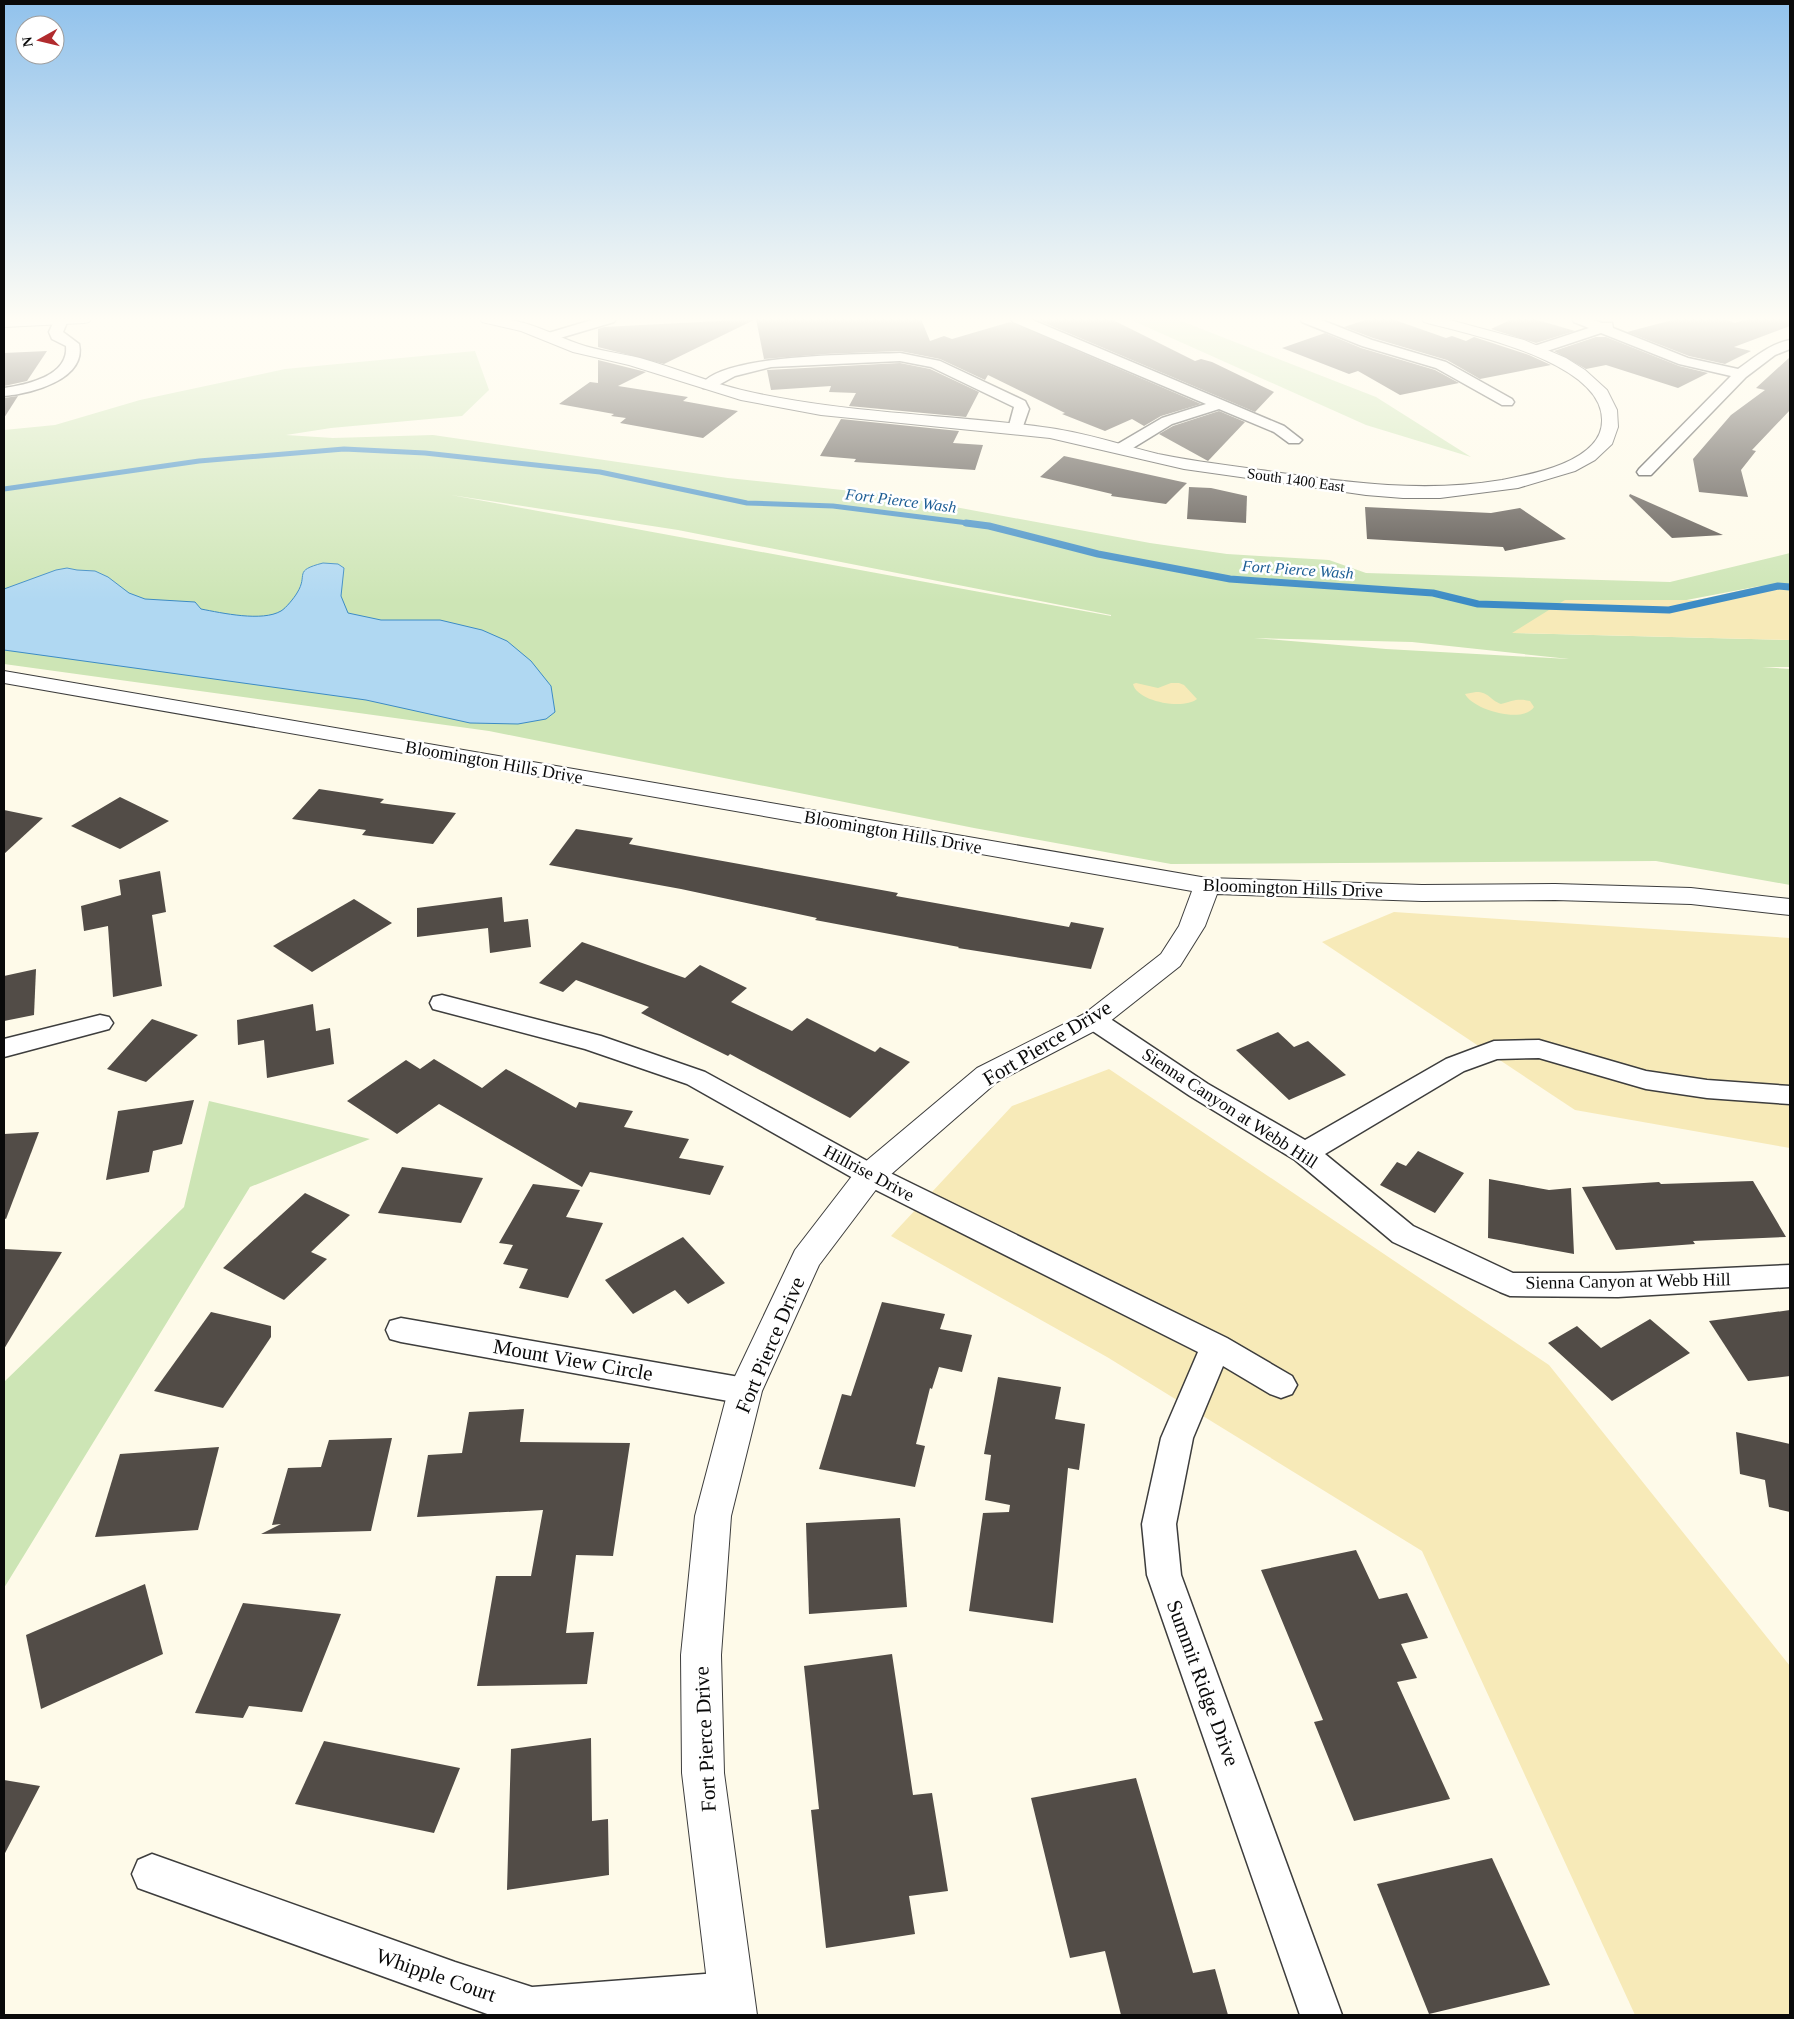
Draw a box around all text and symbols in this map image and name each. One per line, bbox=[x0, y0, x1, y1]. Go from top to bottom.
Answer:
north arrow bbox=[15, 15, 65, 65]
text: N bbox=[19, 36, 36, 48]
street label: South 1400 East bbox=[1246, 465, 1347, 495]
water label: Fort Pierce Wash bbox=[843, 485, 957, 516]
water label: Fort Pierce Wash bbox=[1241, 557, 1354, 582]
street label: Bloomington Hills Drive bbox=[404, 737, 584, 787]
street label: Bloomington Hills Drive bbox=[803, 807, 983, 857]
street label: Bloomington Hills Drive bbox=[1203, 875, 1383, 901]
street label: Fort Pierce Drive bbox=[978, 995, 1116, 1091]
street label: Sienna Canyon at Webb Hill bbox=[1139, 1044, 1321, 1172]
street label: Hillrise Drive bbox=[820, 1141, 918, 1205]
street label: Sienna Canyon at Webb Hill bbox=[1525, 1269, 1731, 1293]
street label: Fort Pierce Drive bbox=[730, 1273, 810, 1417]
street label: Mount View Circle bbox=[491, 1334, 655, 1386]
street label: Summit Ridge Drive bbox=[1162, 1597, 1244, 1769]
street label: Fort Pierce Drive bbox=[689, 1666, 721, 1812]
street label: Whipple Court bbox=[373, 1943, 499, 2007]

